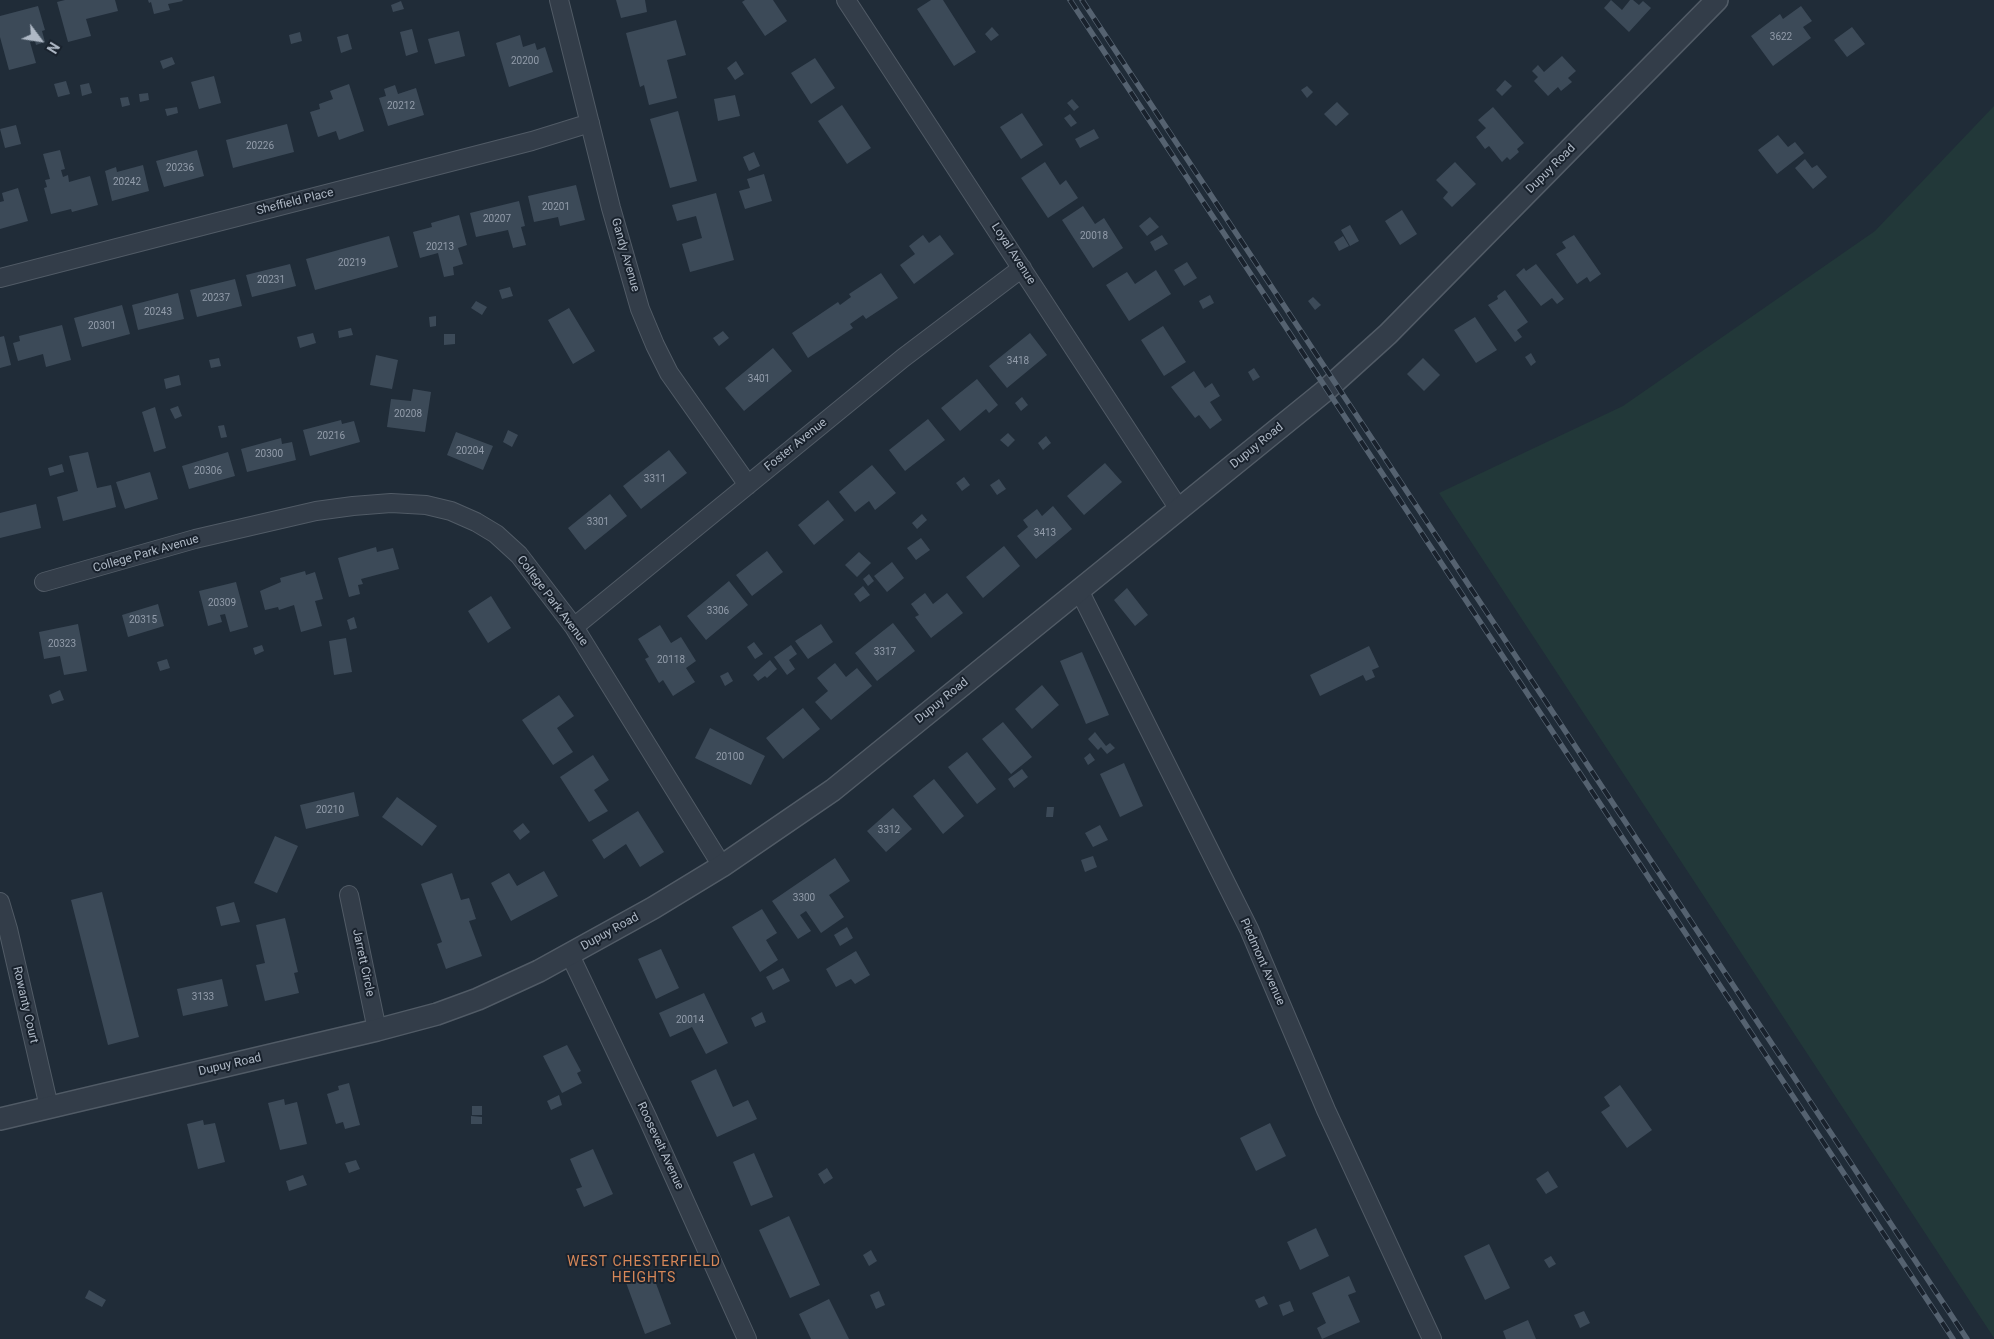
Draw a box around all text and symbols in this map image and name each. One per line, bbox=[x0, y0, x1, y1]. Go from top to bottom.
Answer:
north arrow bbox=[15, 15, 65, 65]
house number: 3622 bbox=[1770, 31, 1792, 43]
text: N bbox=[43, 39, 62, 56]
house number: 20200 bbox=[511, 55, 539, 67]
house number: 20212 bbox=[387, 100, 415, 112]
house number: 20226 bbox=[246, 140, 274, 152]
street label: Dupuy Road bbox=[1523, 141, 1579, 197]
house number: 20236 bbox=[166, 162, 194, 174]
house number: 20242 bbox=[113, 176, 141, 188]
street label: Sheffield Place bbox=[255, 185, 335, 219]
house number: 20201 bbox=[542, 201, 570, 213]
house number: 20207 bbox=[483, 213, 511, 225]
street label: Gandy Avenue bbox=[608, 216, 642, 294]
street label: Loyal Avenue bbox=[988, 221, 1038, 287]
house number: 20018 bbox=[1080, 230, 1108, 242]
house number: 20213 bbox=[426, 241, 454, 253]
house number: 20219 bbox=[338, 257, 366, 269]
house number: 20231 bbox=[257, 274, 285, 286]
house number: 20237 bbox=[202, 292, 230, 304]
house number: 20243 bbox=[144, 306, 172, 318]
house number: 20301 bbox=[88, 320, 116, 332]
house number: 3418 bbox=[1007, 355, 1029, 367]
house number: 3401 bbox=[748, 373, 770, 385]
house number: 20208 bbox=[394, 408, 422, 420]
street label: Foster Avenue bbox=[762, 415, 830, 475]
street label: Dupuy Road bbox=[1228, 420, 1286, 472]
house number: 20216 bbox=[317, 430, 345, 442]
house number: 20204 bbox=[456, 445, 484, 457]
house number: 20300 bbox=[255, 448, 283, 460]
house number: 20306 bbox=[194, 465, 222, 477]
house number: 3311 bbox=[644, 473, 666, 485]
house number: 3301 bbox=[587, 516, 609, 528]
house number: 3413 bbox=[1034, 527, 1056, 539]
street label: College Park Avenue bbox=[91, 532, 201, 576]
street label: College Park Avenue bbox=[513, 553, 591, 649]
house number: 20309 bbox=[208, 597, 236, 609]
house number: 3306 bbox=[707, 605, 729, 617]
house number: 20315 bbox=[129, 614, 157, 626]
house number: 20323 bbox=[48, 638, 76, 650]
house number: 3317 bbox=[874, 646, 896, 658]
house number: 20118 bbox=[657, 654, 685, 666]
street label: Dupuy Road bbox=[913, 675, 971, 727]
house number: 20100 bbox=[716, 751, 744, 763]
house number: 20210 bbox=[316, 804, 344, 816]
house number: 3312 bbox=[878, 824, 900, 836]
house number: 3300 bbox=[793, 892, 815, 904]
street label: Dupuy Road bbox=[579, 910, 641, 954]
street label: Piedmont Avenue bbox=[1236, 916, 1288, 1008]
street label: Jarrett Circle bbox=[349, 928, 377, 998]
street label: Rowanty Court bbox=[9, 965, 41, 1045]
house number: 3133 bbox=[192, 991, 214, 1003]
house number: 20014 bbox=[676, 1014, 704, 1026]
street label: Dupuy Road bbox=[197, 1051, 263, 1079]
street label: Roosevelt Avenue bbox=[633, 1100, 687, 1192]
district label: WEST CHESTERFIELD HEIGHTS bbox=[565, 1254, 723, 1286]

